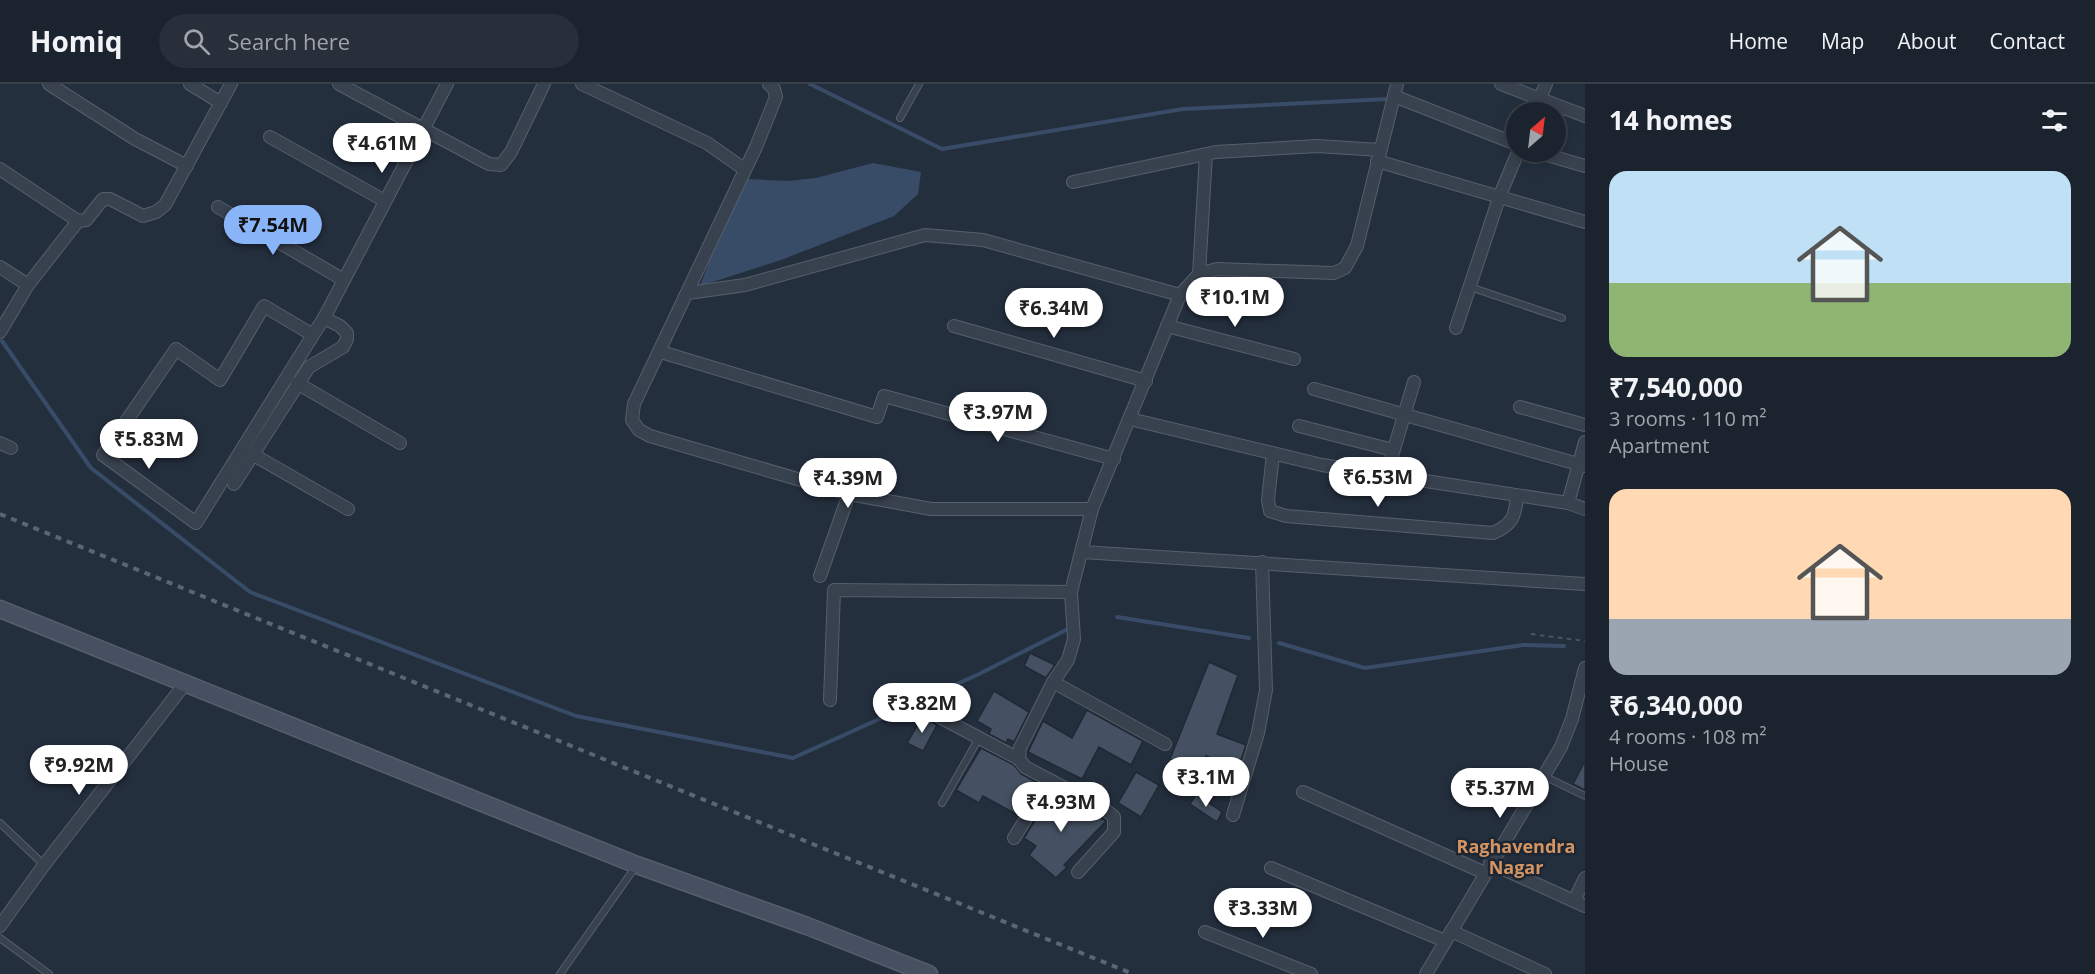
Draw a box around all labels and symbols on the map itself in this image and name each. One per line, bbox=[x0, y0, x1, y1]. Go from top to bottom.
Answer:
north arrow bbox=[1506, 102, 1566, 162]
pin: ₹4.61M bbox=[333, 123, 431, 174]
pin: ₹7.54M bbox=[224, 205, 322, 256]
pin: ₹10.1M bbox=[1186, 277, 1284, 328]
pin: ₹6.34M bbox=[1005, 288, 1103, 339]
pin: ₹3.97M bbox=[949, 392, 1047, 443]
pin: ₹5.83M bbox=[100, 419, 198, 470]
pin: ₹6.53M bbox=[1329, 457, 1427, 508]
pin: ₹4.39M bbox=[799, 458, 897, 509]
pin: ₹3.82M bbox=[873, 683, 971, 734]
pin: ₹9.92M bbox=[30, 745, 128, 796]
pin: ₹3.1M bbox=[1164, 757, 1248, 808]
pin: ₹5.37M bbox=[1451, 768, 1549, 819]
pin: ₹4.93M bbox=[1012, 782, 1110, 833]
district label: Raghavendra Nagar bbox=[1457, 834, 1575, 879]
pin: ₹3.33M bbox=[1214, 888, 1312, 939]

